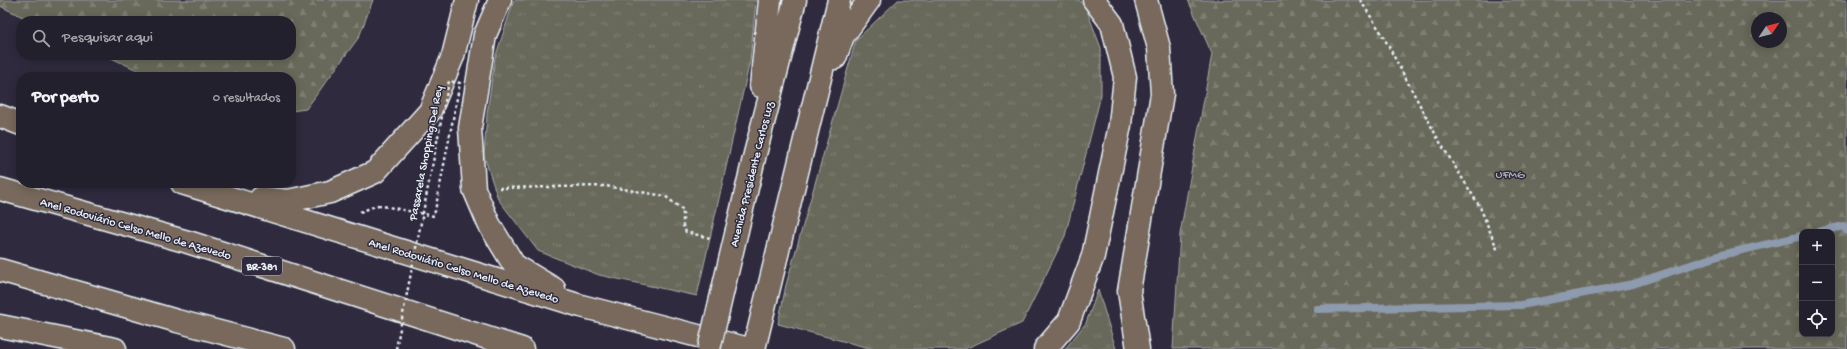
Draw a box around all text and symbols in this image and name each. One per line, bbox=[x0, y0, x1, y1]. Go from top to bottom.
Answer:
north arrow bbox=[1751, 12, 1787, 48]
search box bbox=[16, 16, 296, 60]
icon: search bbox=[30, 27, 52, 49]
text: Pesquisar aqui bbox=[62, 29, 153, 47]
street label: Passarela Shopping Del Rey bbox=[407, 85, 447, 223]
text: Por perto bbox=[32, 88, 99, 108]
text: 0 resultados bbox=[213, 91, 280, 106]
street label: Avenida Presidente Carlos Luz bbox=[728, 100, 778, 249]
park label: UFMG bbox=[1496, 169, 1525, 183]
street label: Anel Rodoviário Celso Mello de Azevedo bbox=[38, 196, 232, 264]
map controls bbox=[1799, 229, 1835, 337]
button: + bbox=[1799, 229, 1835, 265]
street label: Anel Rodoviário Celso Mello de Azevedo bbox=[367, 236, 560, 308]
road number: BR-381 bbox=[242, 257, 282, 275]
button: − bbox=[1799, 265, 1835, 301]
button: locate bbox=[1799, 301, 1835, 337]

